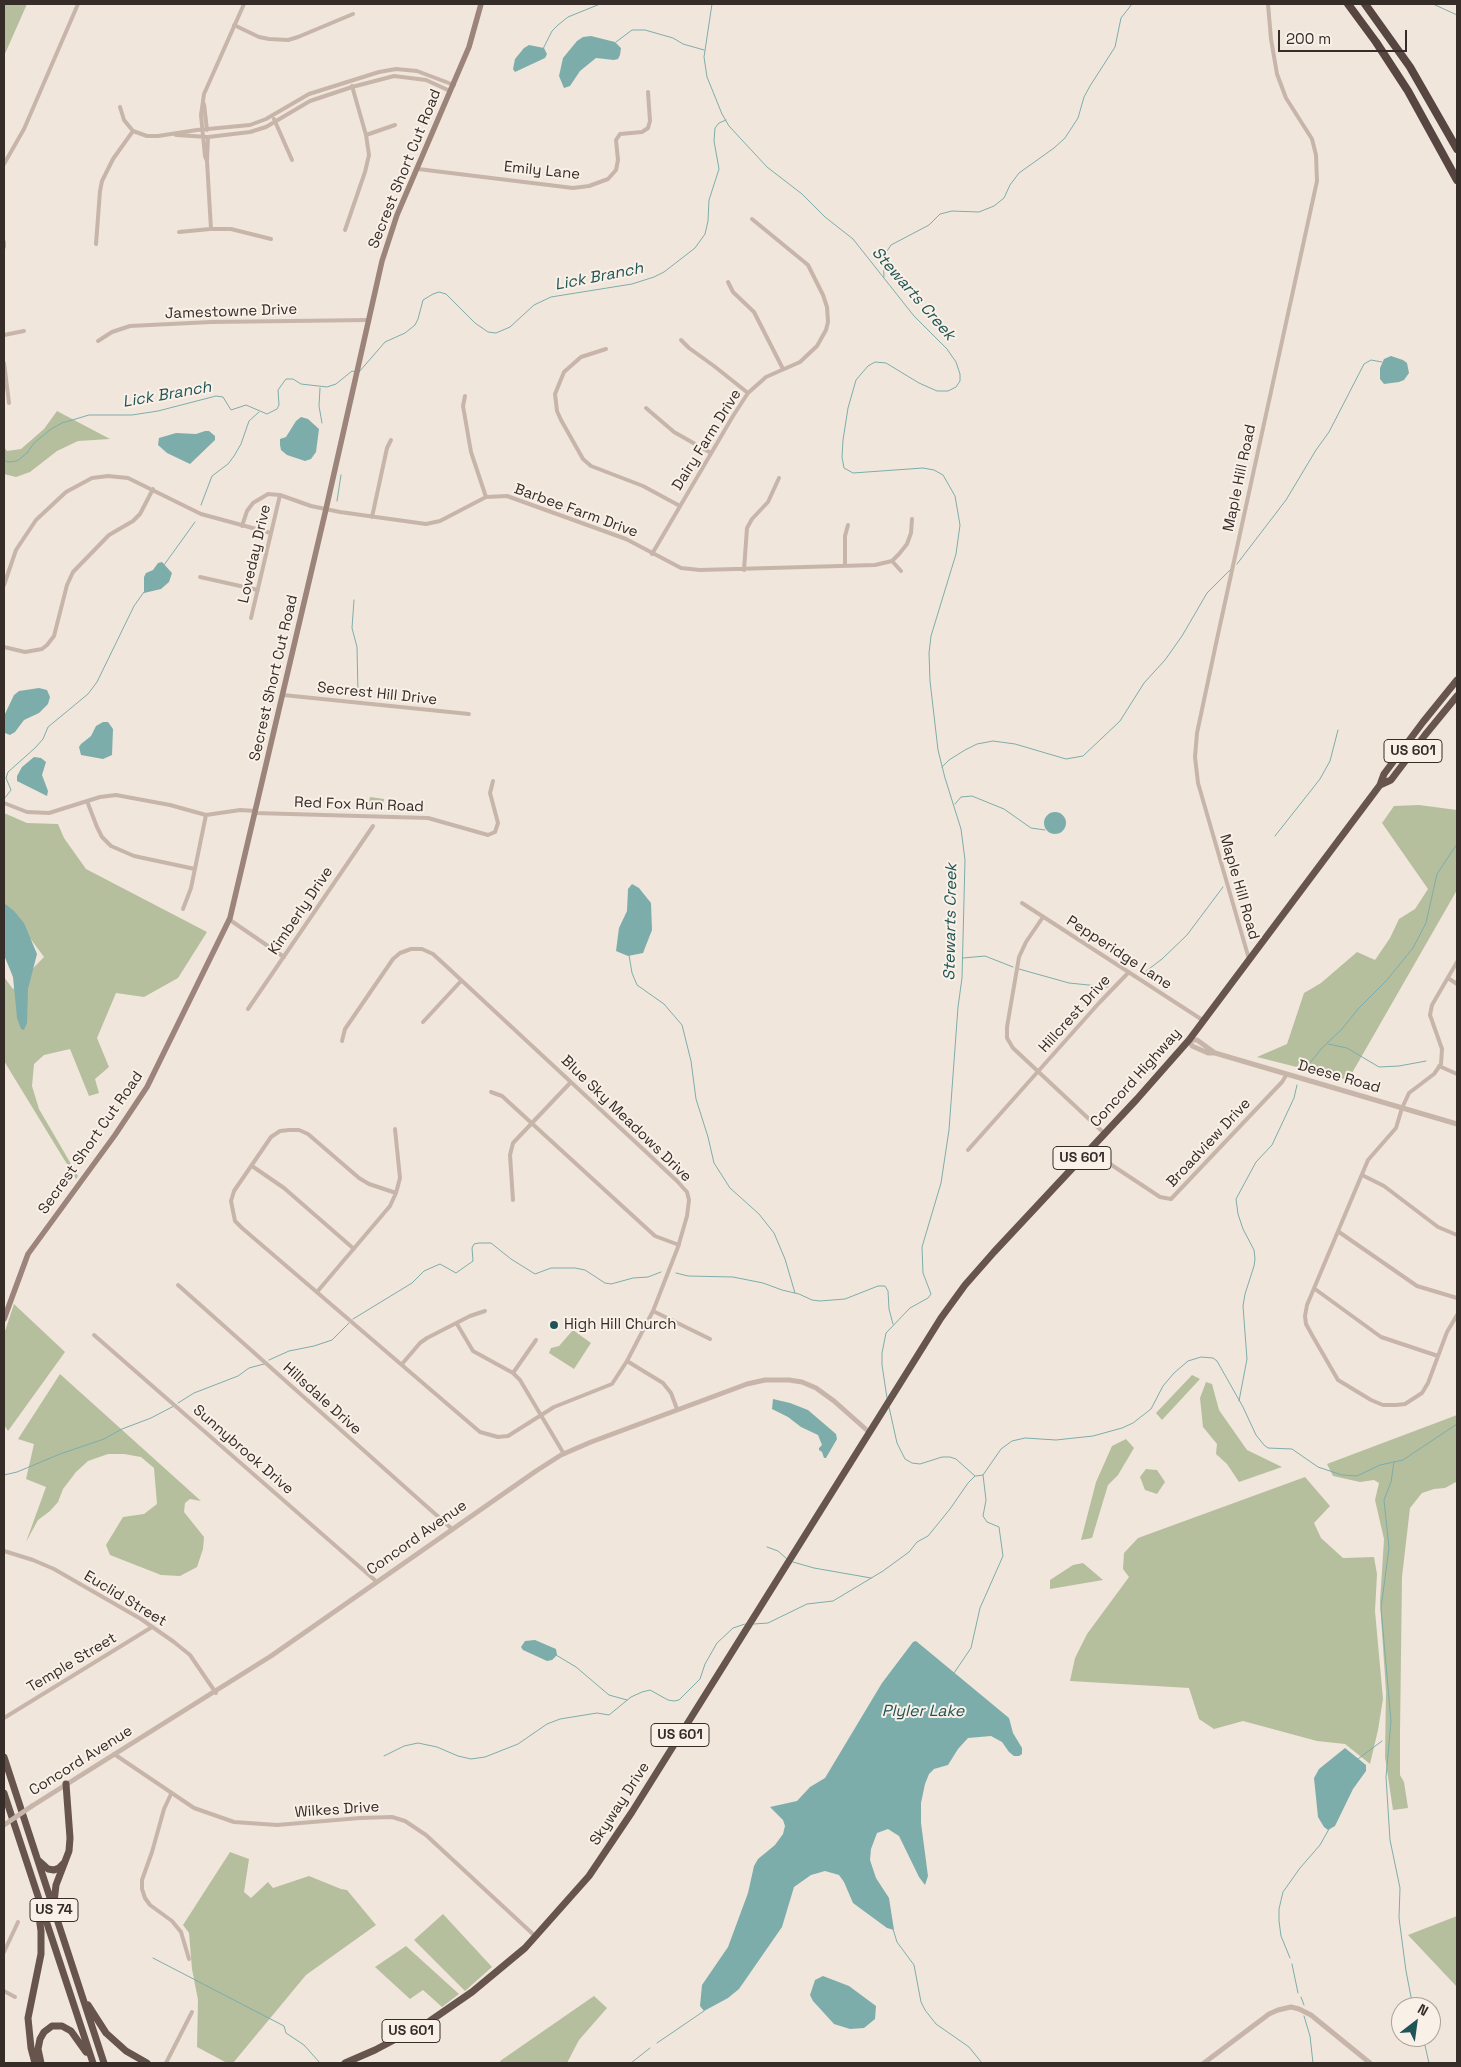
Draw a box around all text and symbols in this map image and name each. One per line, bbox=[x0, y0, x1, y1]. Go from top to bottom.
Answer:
scale bar bbox=[1281, 20, 1410, 52]
text: 200 m bbox=[1286, 29, 1331, 48]
street label: Secrest Short Cut Road bbox=[365, 87, 445, 251]
street label: Emily Lane bbox=[503, 158, 581, 184]
water label: Stewarts Creek bbox=[867, 243, 959, 345]
water label: Lick Branch bbox=[553, 259, 645, 295]
street label: Jamestowne Drive bbox=[165, 301, 297, 323]
water label: Lick Branch bbox=[121, 378, 213, 412]
street label: Dairy Farm Drive bbox=[669, 386, 745, 494]
street label: Maple Hill Road bbox=[1220, 423, 1260, 533]
street label: Barbee Farm Drive bbox=[512, 480, 640, 542]
street label: Loveday Drive bbox=[235, 503, 275, 605]
street label: Secrest Short Cut Road bbox=[246, 593, 302, 763]
street label: Secrest Hill Drive bbox=[316, 679, 438, 709]
road number: US 601 bbox=[1384, 739, 1442, 762]
street label: Red Fox Run Road bbox=[294, 794, 424, 816]
street label: Maple Hill Road bbox=[1215, 832, 1263, 942]
street label: Kimberly Drive bbox=[265, 863, 337, 959]
water label: Stewarts Creek bbox=[940, 863, 962, 981]
street label: Pepperidge Lane bbox=[1063, 912, 1175, 994]
street label: Hillcrest Drive bbox=[1035, 971, 1115, 1057]
street label: Concord Highway bbox=[1087, 1025, 1185, 1131]
street label: Blue Sky Meadows Drive bbox=[557, 1052, 695, 1186]
street label: Deese Road bbox=[1296, 1057, 1382, 1097]
street label: Secrest Short Cut Road bbox=[35, 1068, 147, 1218]
street label: Broadview Drive bbox=[1163, 1095, 1255, 1191]
road number: US 601 bbox=[1053, 1146, 1111, 1170]
place label: High Hill Church bbox=[564, 1316, 676, 1334]
marker: High Hill Church bbox=[548, 1319, 560, 1331]
street label: Hillsdale Drive bbox=[279, 1359, 365, 1439]
street label: Sunnybrook Drive bbox=[189, 1401, 297, 1499]
street label: Concord Avenue bbox=[363, 1497, 471, 1579]
street label: Euclid Street bbox=[80, 1567, 170, 1631]
street label: Temple Street bbox=[24, 1629, 120, 1697]
water label: Plyler Lake bbox=[882, 1702, 964, 1722]
street label: Concord Avenue bbox=[26, 1722, 136, 1800]
road number: US 601 bbox=[651, 1724, 709, 1746]
street label: Skyway Drive bbox=[586, 1759, 654, 1849]
street label: Wilkes Drive bbox=[294, 1798, 380, 1822]
road number: US 74 bbox=[30, 1898, 78, 1922]
north arrow bbox=[1391, 1997, 1441, 2047]
text: N bbox=[1414, 2000, 1432, 2020]
road number: US 601 bbox=[382, 2020, 440, 2042]

